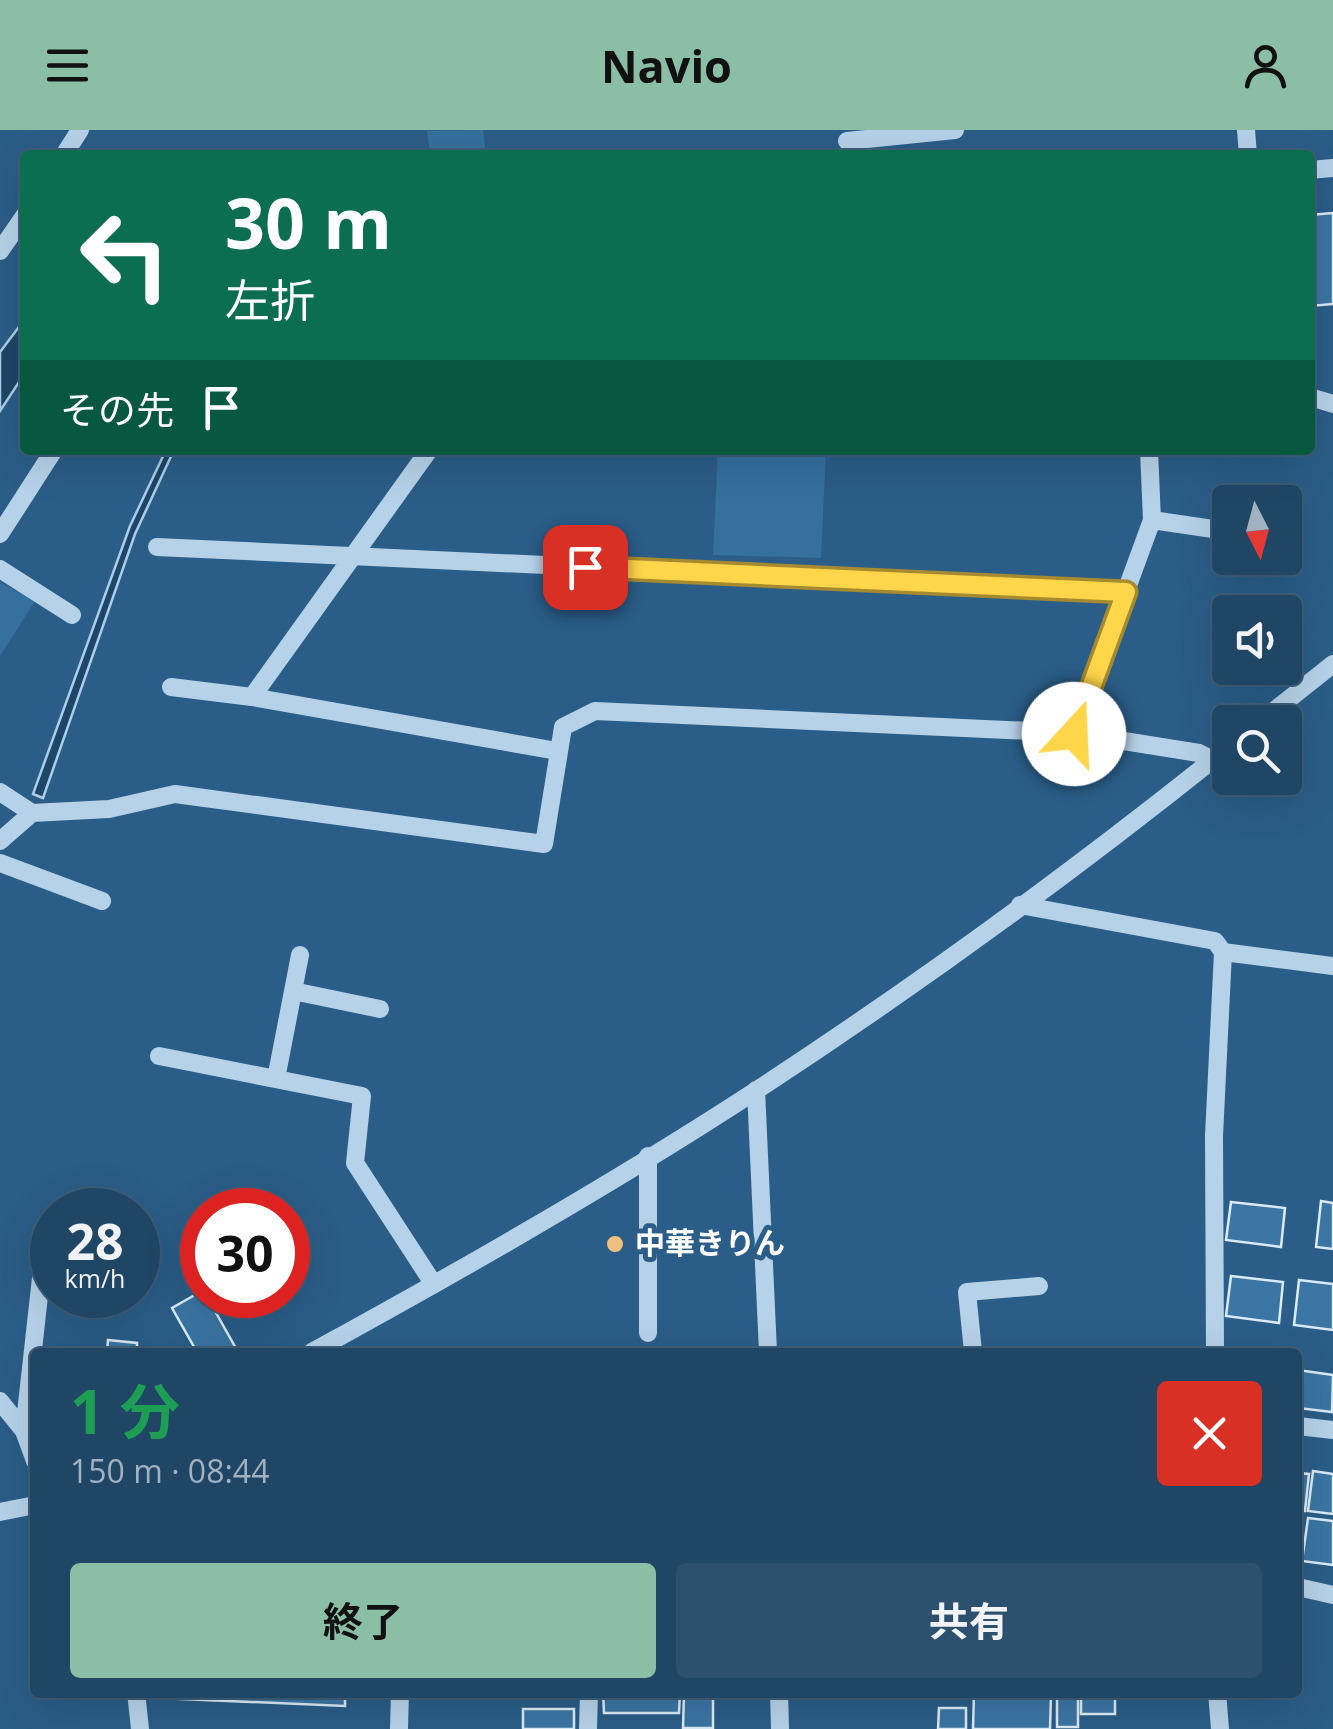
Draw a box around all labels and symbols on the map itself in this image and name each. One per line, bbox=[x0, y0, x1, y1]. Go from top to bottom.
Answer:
north arrow bbox=[1212, 485, 1302, 575]
pin bbox=[543, 525, 628, 610]
position arrow bbox=[1022, 682, 1126, 786]
speed limit sign: 30 bbox=[180, 1188, 310, 1318]
place label: 中華きりん bbox=[635, 1222, 785, 1263]
marker: 中華きりん bbox=[604, 1233, 626, 1255]

